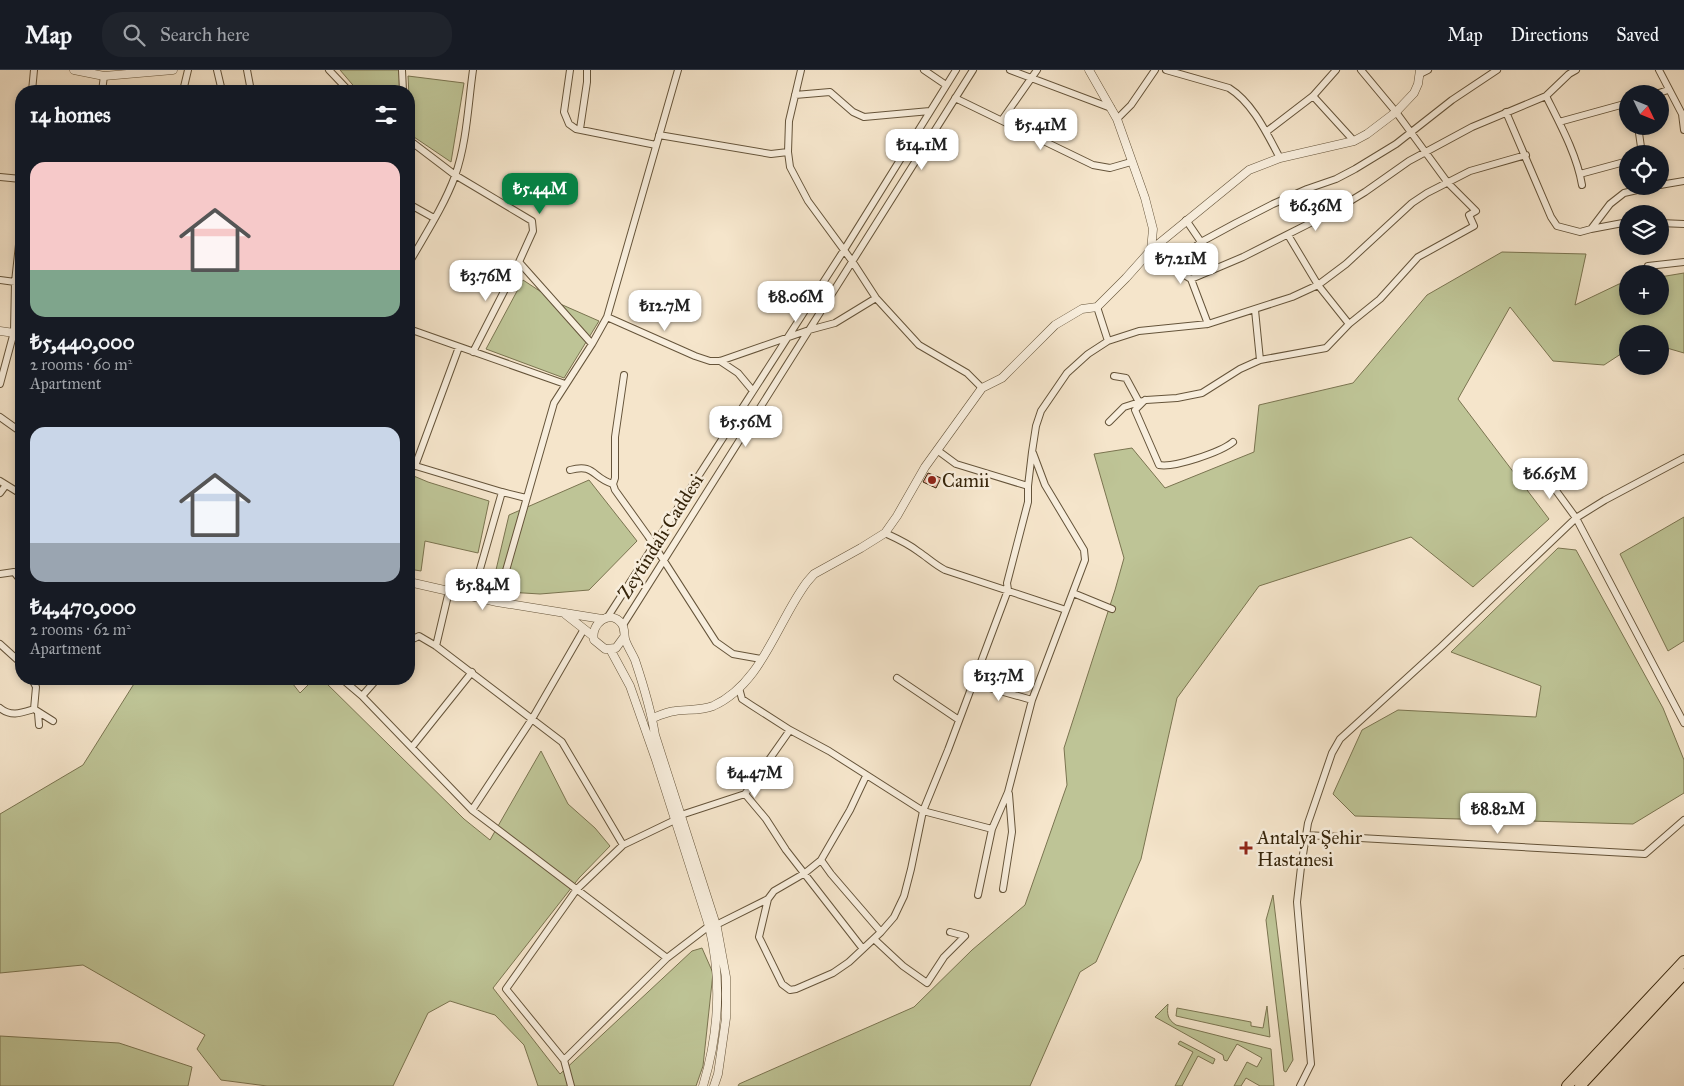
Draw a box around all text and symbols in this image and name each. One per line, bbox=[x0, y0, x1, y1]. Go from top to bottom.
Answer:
search box bbox=[102, 12, 452, 57]
text: Map bbox=[25, 20, 72, 50]
icon: search bbox=[120, 21, 148, 49]
text: Search here bbox=[160, 23, 250, 46]
text: Map bbox=[1447, 24, 1483, 46]
text: Directions bbox=[1511, 24, 1588, 46]
text: Saved bbox=[1616, 24, 1659, 46]
north arrow bbox=[1619, 85, 1669, 135]
map controls bbox=[1619, 85, 1669, 375]
icon: filters bbox=[372, 101, 400, 129]
text: 14 homes bbox=[30, 102, 111, 128]
pin: ₺5.41M bbox=[1000, 108, 1082, 151]
text: ₺5.41M bbox=[1015, 115, 1067, 134]
pin: ₺14.1M bbox=[881, 128, 963, 171]
text: ₺14.1M bbox=[897, 135, 947, 154]
button: locate bbox=[1619, 145, 1669, 195]
pin: ₺5.44M bbox=[499, 172, 581, 215]
text: ₺5.44M bbox=[513, 179, 567, 198]
pin: ₺6.36M bbox=[1275, 190, 1357, 232]
icon: home bbox=[170, 195, 260, 285]
text: ₺6.36M bbox=[1290, 196, 1342, 215]
button: layers bbox=[1619, 205, 1669, 255]
pin: ₺7.21M bbox=[1140, 242, 1222, 285]
text: ₺7.21M bbox=[1155, 249, 1207, 268]
pin: ₺3.76M bbox=[445, 260, 527, 302]
button: + bbox=[1619, 265, 1669, 315]
text: ₺3.76M bbox=[460, 266, 512, 285]
pin: ₺8.06M bbox=[755, 280, 837, 323]
text: ₺8.06M bbox=[769, 287, 824, 306]
pin: ₺12.7M bbox=[624, 290, 706, 332]
text: ₺12.7M bbox=[639, 296, 691, 315]
button: − bbox=[1619, 325, 1669, 375]
text: ₺5,440,000 bbox=[30, 329, 135, 355]
text: 2 rooms · 60 m² bbox=[30, 355, 132, 374]
text: Apartment bbox=[30, 374, 102, 393]
pin: ₺5.56M bbox=[705, 406, 787, 448]
text: ₺5.56M bbox=[720, 412, 772, 431]
pin: ₺6.65M bbox=[1509, 458, 1591, 500]
icon: home bbox=[170, 460, 260, 550]
text: ₺6.65M bbox=[1524, 464, 1576, 483]
place label: Camii bbox=[942, 469, 989, 492]
street label: Zeytindalı Caddesi bbox=[613, 470, 708, 603]
marker: Camii bbox=[926, 474, 938, 486]
pin: ₺5.84M bbox=[442, 568, 524, 611]
text: ₺5.84M bbox=[456, 575, 510, 594]
text: ₺4,470,000 bbox=[30, 594, 136, 620]
text: 2 rooms · 62 m² bbox=[30, 620, 131, 639]
text: Apartment bbox=[30, 639, 102, 658]
pin: ₺13.7M bbox=[958, 660, 1040, 702]
text: ₺13.7M bbox=[974, 666, 1024, 685]
pin: ₺4.47M bbox=[714, 756, 796, 799]
text: ₺4.47M bbox=[727, 763, 783, 782]
pin: ₺8.82M bbox=[1457, 792, 1539, 835]
text: ₺8.82M bbox=[1471, 799, 1525, 818]
place label: Antalya Şehir Hastanesi bbox=[1256, 826, 1363, 871]
marker: Antalya Şehir Hastanesi bbox=[1239, 841, 1253, 855]

